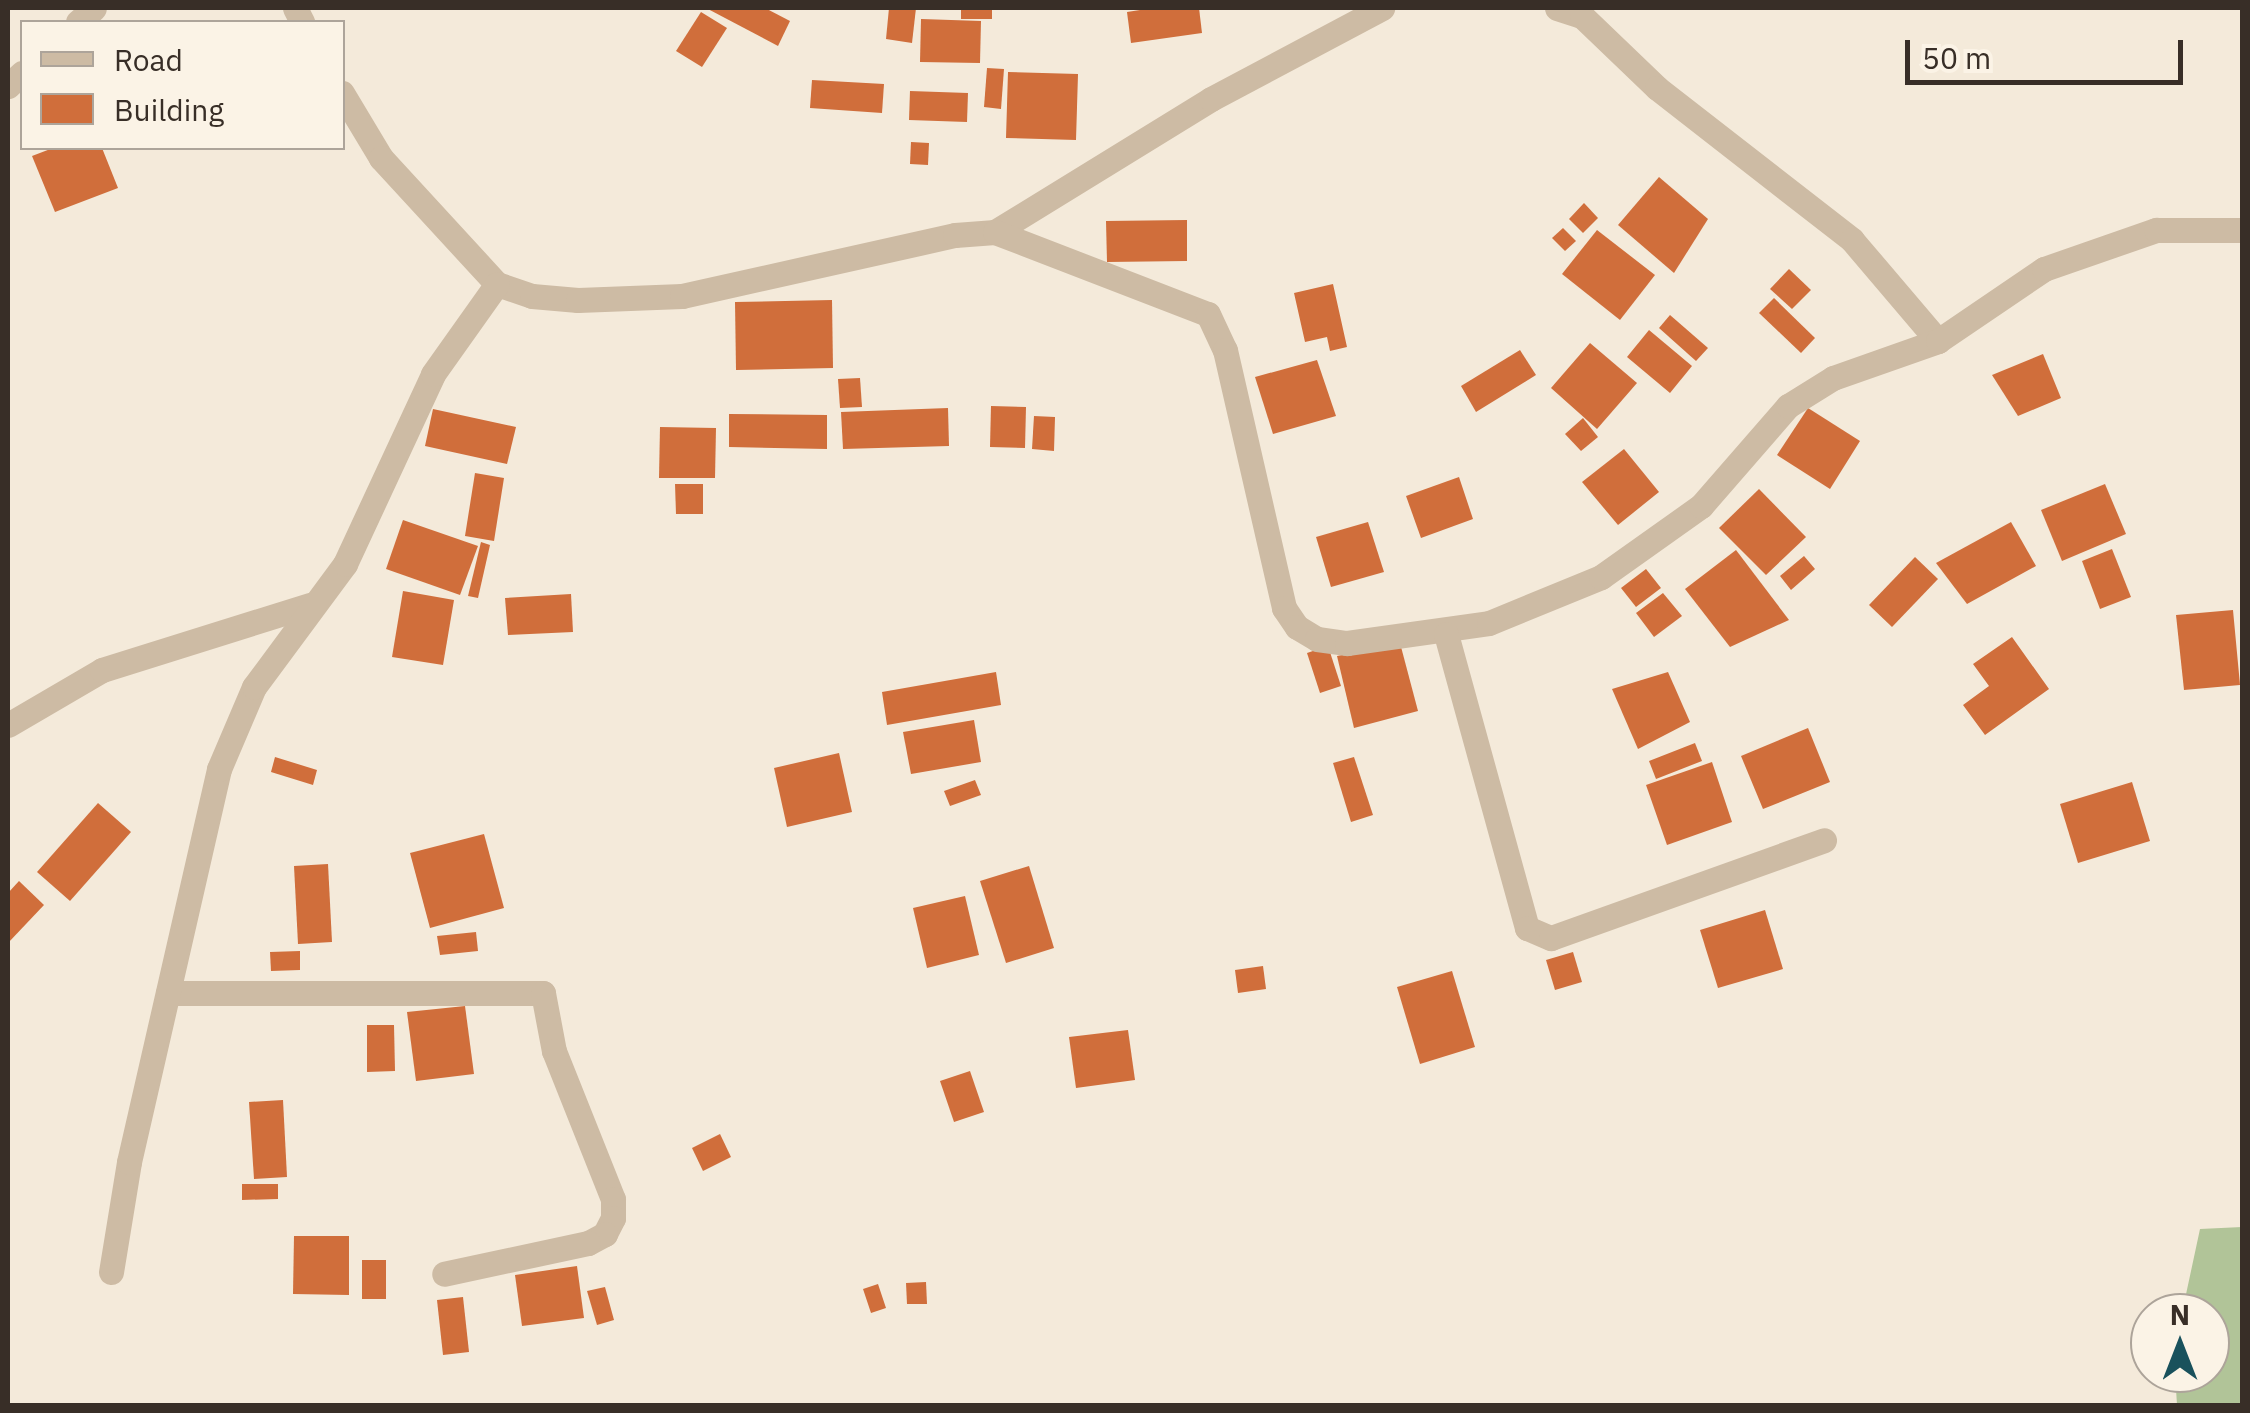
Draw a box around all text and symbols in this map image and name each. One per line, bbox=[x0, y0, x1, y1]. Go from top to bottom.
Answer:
legend bbox=[20, 20, 345, 150]
scale bar bbox=[1910, 20, 2188, 82]
text: 50 m bbox=[1922, 38, 1991, 77]
text: Road bbox=[114, 40, 183, 79]
text: Building bbox=[114, 90, 224, 129]
north arrow bbox=[2130, 1293, 2230, 1393]
text: N bbox=[2170, 1296, 2190, 1333]

